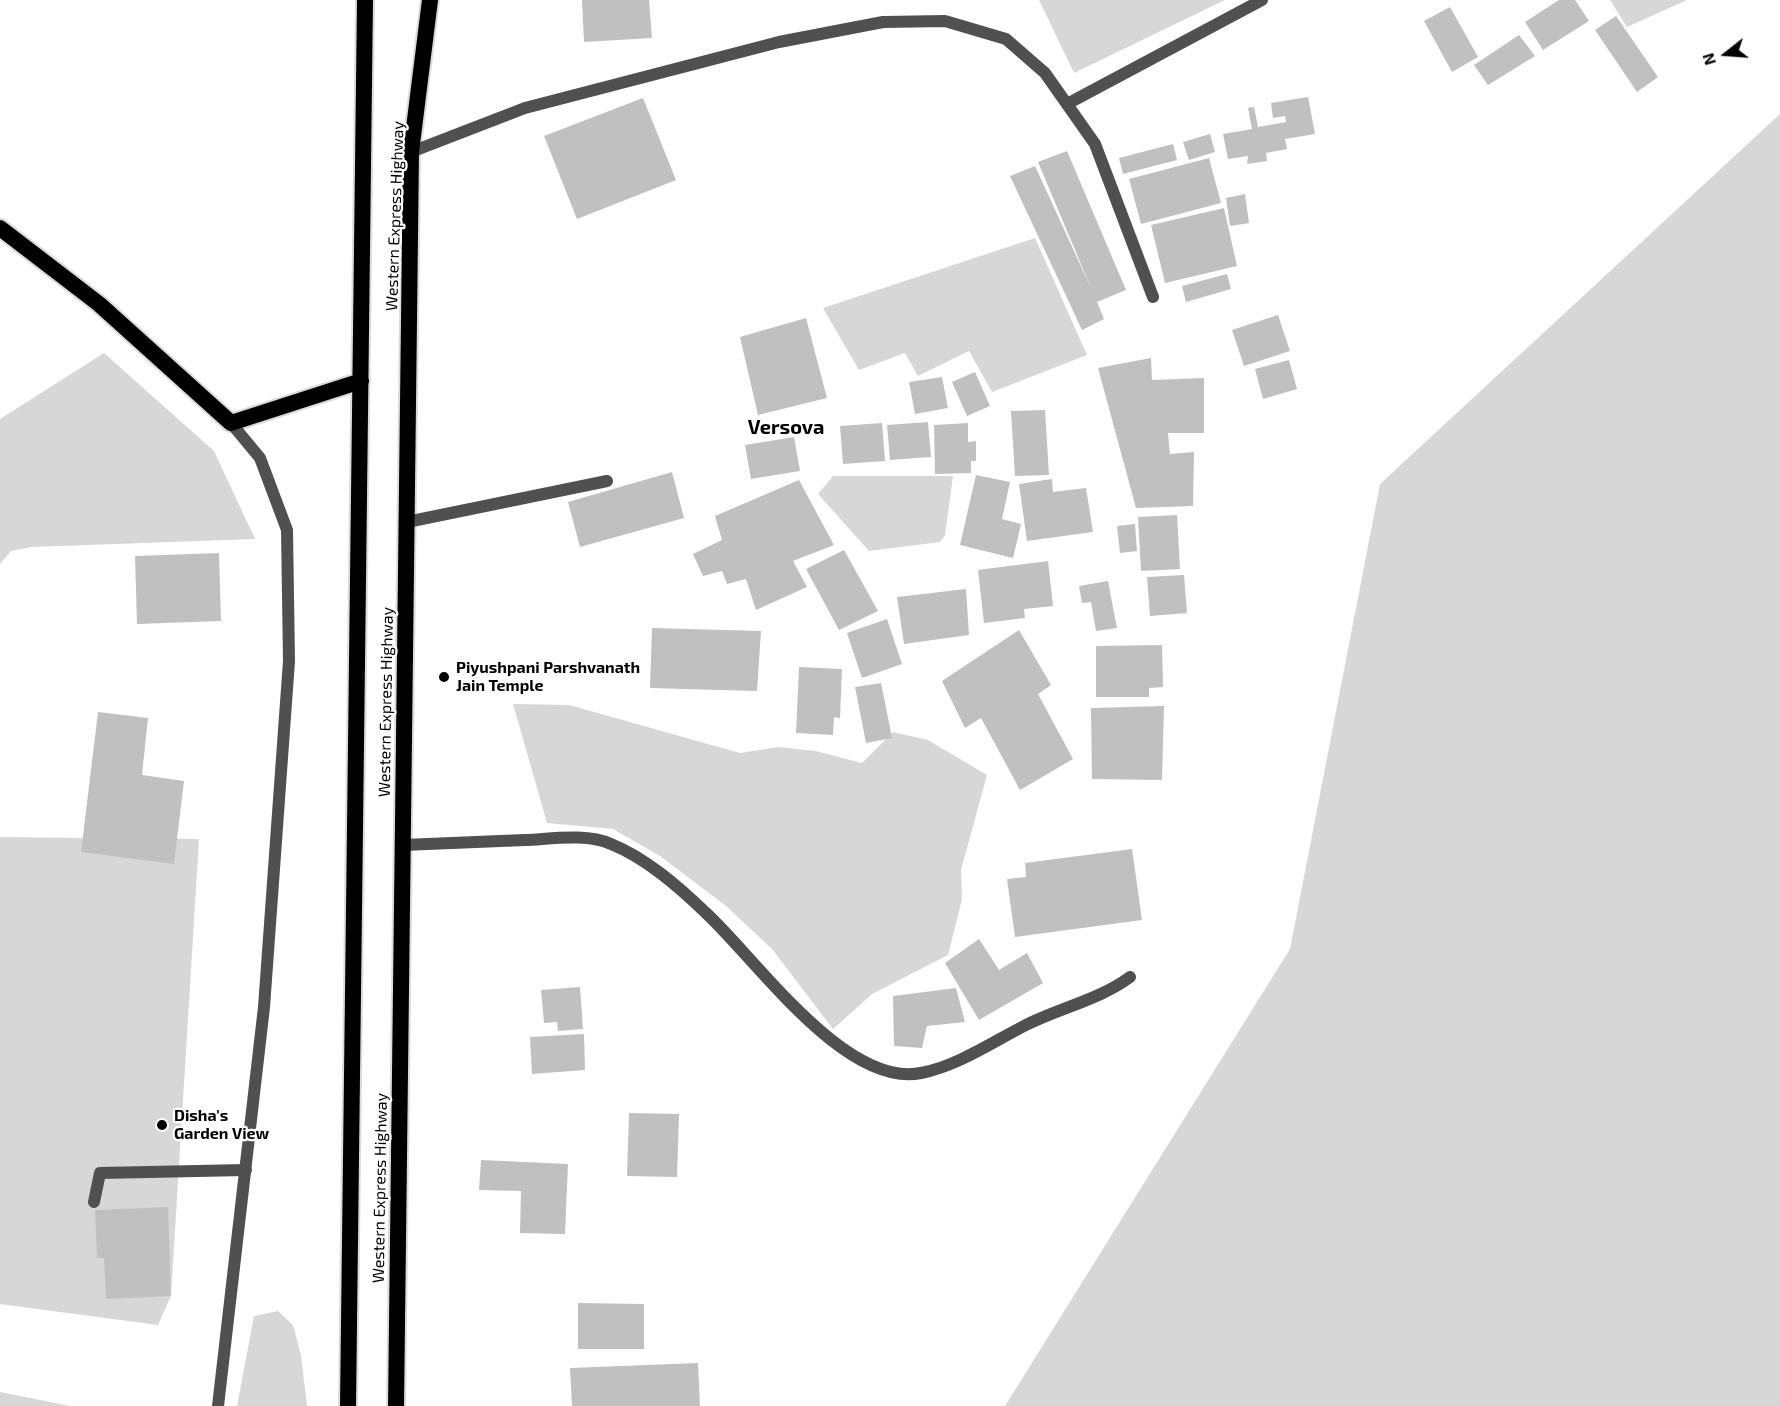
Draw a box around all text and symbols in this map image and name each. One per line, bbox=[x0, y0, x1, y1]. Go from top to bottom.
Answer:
north arrow bbox=[1696, 24, 1756, 84]
text: N bbox=[1698, 51, 1719, 68]
street label: Western Express Highway bbox=[382, 121, 408, 311]
district label: Versova bbox=[748, 415, 824, 439]
street label: Western Express Highway bbox=[375, 607, 397, 797]
place label: Piyushpani Parshvanath Jain Temple bbox=[456, 658, 640, 696]
marker: Piyushpani Parshvanath Jain Temple bbox=[437, 670, 451, 684]
street label: Western Express Highway bbox=[369, 1093, 391, 1283]
place label: Disha's Garden View bbox=[174, 1106, 269, 1144]
marker: Disha's Garden View bbox=[155, 1118, 169, 1132]

